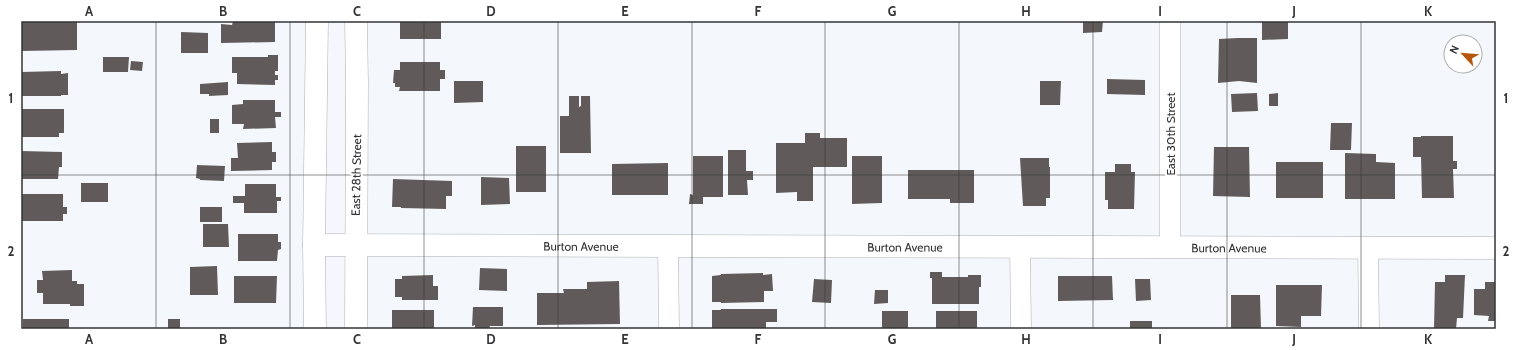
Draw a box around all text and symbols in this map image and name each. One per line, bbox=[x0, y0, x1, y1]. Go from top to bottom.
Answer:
text: A bbox=[85, 3, 94, 19]
text: B bbox=[219, 3, 227, 19]
text: C bbox=[353, 3, 361, 19]
text: D bbox=[486, 3, 496, 19]
text: E bbox=[621, 3, 629, 19]
text: F bbox=[755, 3, 762, 19]
text: G bbox=[888, 3, 897, 19]
text: H bbox=[1021, 3, 1031, 19]
text: I bbox=[1158, 3, 1162, 19]
text: J bbox=[1291, 3, 1296, 19]
text: K bbox=[1424, 3, 1433, 19]
north arrow bbox=[1443, 34, 1483, 74]
text: N bbox=[1446, 43, 1462, 56]
text: 1 bbox=[9, 90, 13, 106]
text: 1 bbox=[1504, 90, 1508, 106]
street label: East 30th Street bbox=[1163, 92, 1178, 176]
street label: East 28th Street bbox=[348, 134, 364, 216]
street label: Burton Avenue bbox=[543, 238, 619, 253]
street label: Burton Avenue bbox=[867, 239, 943, 254]
street label: Burton Avenue bbox=[1191, 240, 1267, 255]
text: 2 bbox=[8, 243, 15, 259]
text: 2 bbox=[1503, 243, 1510, 259]
text: A bbox=[85, 331, 94, 347]
text: B bbox=[219, 331, 227, 347]
text: C bbox=[353, 331, 361, 347]
text: D bbox=[486, 331, 496, 347]
text: E bbox=[621, 331, 629, 347]
text: F bbox=[755, 331, 762, 347]
text: G bbox=[888, 331, 897, 347]
text: H bbox=[1021, 331, 1031, 347]
text: I bbox=[1158, 331, 1162, 347]
text: J bbox=[1291, 331, 1296, 347]
text: K bbox=[1424, 331, 1433, 347]

